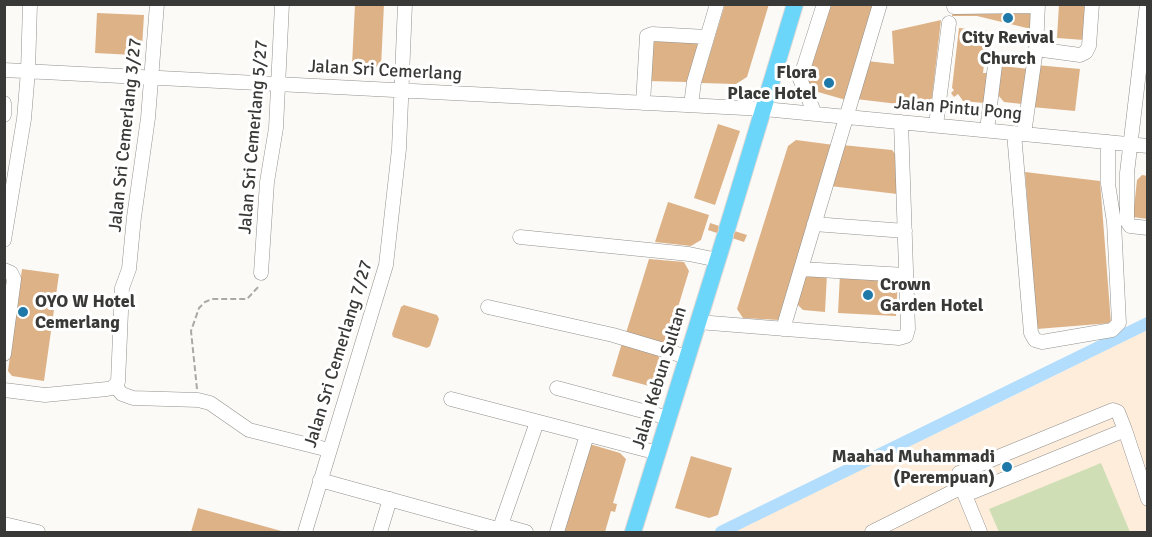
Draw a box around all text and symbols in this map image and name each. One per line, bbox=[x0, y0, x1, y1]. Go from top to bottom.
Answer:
marker: City Revival Church bbox=[1001, 11, 1015, 25]
place label: City Revival Church bbox=[962, 27, 1054, 70]
street label: Jalan Sri Cemerlang 3/27 bbox=[105, 37, 147, 233]
street label: Jalan Sri Cemerlang 5/27 bbox=[235, 39, 273, 235]
street label: Jalan Sri Cemerlang bbox=[307, 56, 463, 86]
place label: Flora Place Hotel bbox=[727, 62, 817, 104]
marker: Flora Place Hotel bbox=[822, 76, 836, 90]
street label: Jalan Pintu Pong bbox=[893, 93, 1023, 125]
street label: Jalan Sri Cemerlang 7/27 bbox=[300, 258, 378, 450]
place label: Crown Garden Hotel bbox=[880, 274, 983, 316]
marker: Crown Garden Hotel bbox=[861, 288, 875, 302]
place label: OYO W Hotel Cemerlang bbox=[35, 291, 135, 334]
street label: Jalan Kebun Sultan bbox=[628, 304, 692, 452]
marker: OYO W Hotel Cemerlang bbox=[16, 305, 30, 319]
place label: Maahad Muhammadi (Perempuan) bbox=[832, 446, 995, 488]
marker: Maahad Muhammadi (Perempuan) bbox=[1000, 460, 1014, 474]

